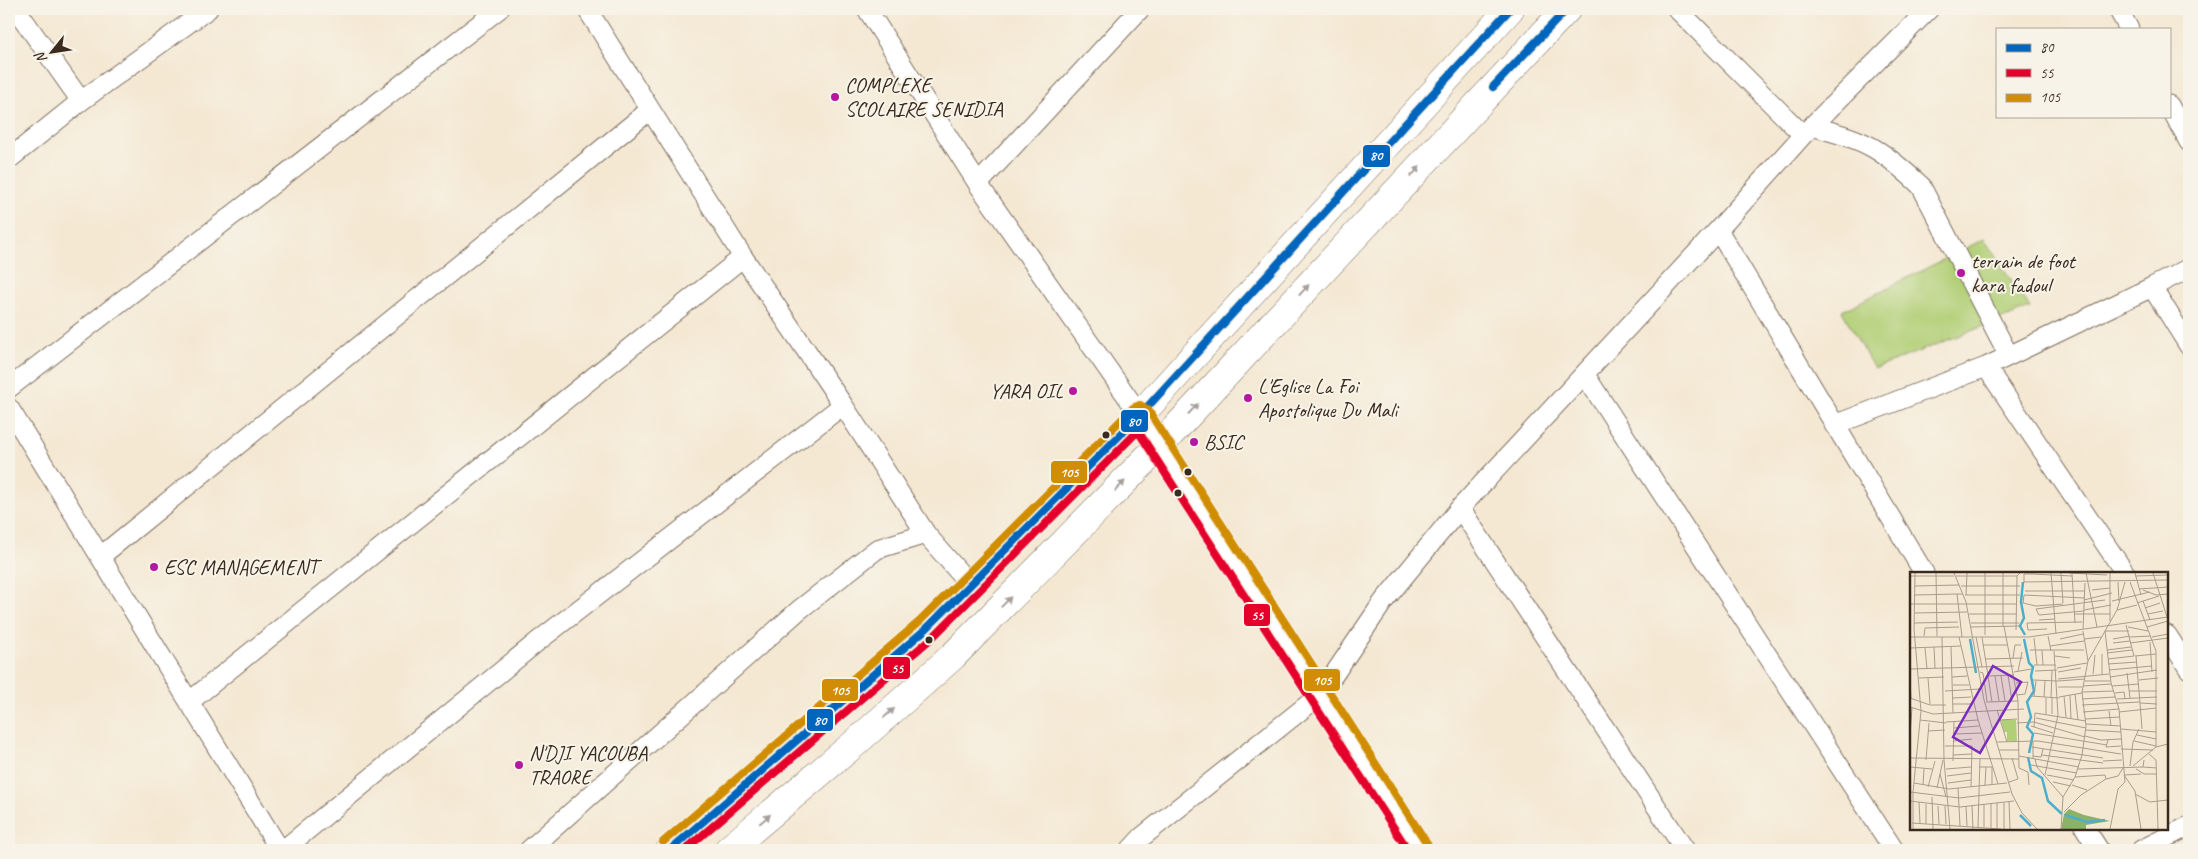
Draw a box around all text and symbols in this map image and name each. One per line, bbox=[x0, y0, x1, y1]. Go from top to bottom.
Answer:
north arrow bbox=[28, 28, 78, 78]
legend bbox=[1996, 28, 2170, 118]
text: 80 bbox=[2040, 38, 2055, 57]
text: N bbox=[30, 48, 51, 66]
text: 55 bbox=[2040, 64, 2055, 83]
place label: COMPLEXE SCOLAIRE SENIDIA bbox=[845, 72, 1003, 122]
text: 105 bbox=[2040, 88, 2062, 107]
marker: COMPLEXE SCOLAIRE SENIDIA bbox=[829, 91, 841, 103]
line badge: 80 bbox=[1362, 144, 1391, 168]
text: 80 bbox=[1370, 147, 1384, 164]
one-way arrow bbox=[1409, 166, 1421, 178]
place label: terrain de foot kara fadoul bbox=[1971, 248, 2077, 298]
marker: terrain de foot kara fadoul bbox=[1955, 267, 1967, 279]
one-way arrow bbox=[1298, 285, 1310, 297]
place label: L'Eglise La Foi Apostolique Du Mali bbox=[1258, 373, 1400, 423]
place label: YARA OIL bbox=[990, 378, 1064, 404]
marker: YARA OIL bbox=[1067, 385, 1079, 397]
marker: L'Eglise La Foi Apostolique Du Mali bbox=[1242, 392, 1254, 404]
one-way arrow bbox=[1187, 404, 1199, 416]
line badge: 80 bbox=[1120, 409, 1149, 433]
text: 80 bbox=[1128, 413, 1142, 430]
place label: BSIC bbox=[1204, 429, 1246, 455]
unlabelled marker bbox=[1101, 430, 1111, 440]
marker: BSIC bbox=[1188, 436, 1200, 448]
line badge: 105 bbox=[1050, 460, 1088, 484]
text: 105 bbox=[1060, 464, 1080, 481]
unlabelled marker bbox=[1183, 467, 1193, 477]
one-way arrow bbox=[1114, 480, 1126, 492]
unlabelled marker bbox=[1173, 488, 1183, 498]
place label: ESC MANAGEMENT bbox=[164, 554, 323, 580]
marker: ESC MANAGEMENT bbox=[148, 561, 160, 573]
inset map bbox=[1910, 572, 2168, 829]
one-way arrow bbox=[1000, 596, 1012, 608]
line badge: 55 bbox=[1243, 603, 1271, 627]
text: 55 bbox=[1251, 607, 1265, 624]
unlabelled marker bbox=[924, 635, 934, 645]
line badge: 55 bbox=[882, 656, 911, 680]
text: 55 bbox=[891, 660, 905, 677]
line badge: 105 bbox=[1303, 668, 1341, 692]
text: 105 bbox=[1313, 672, 1333, 689]
line badge: 105 bbox=[821, 678, 859, 702]
text: 105 bbox=[831, 682, 851, 699]
line badge: 80 bbox=[806, 708, 834, 732]
one-way arrow bbox=[882, 708, 895, 719]
text: 80 bbox=[814, 712, 828, 729]
place label: N'DJI YACOUBA TRAORE bbox=[529, 740, 648, 790]
marker: N'DJI YACOUBA TRAORE bbox=[513, 759, 525, 771]
one-way arrow bbox=[759, 814, 771, 825]

